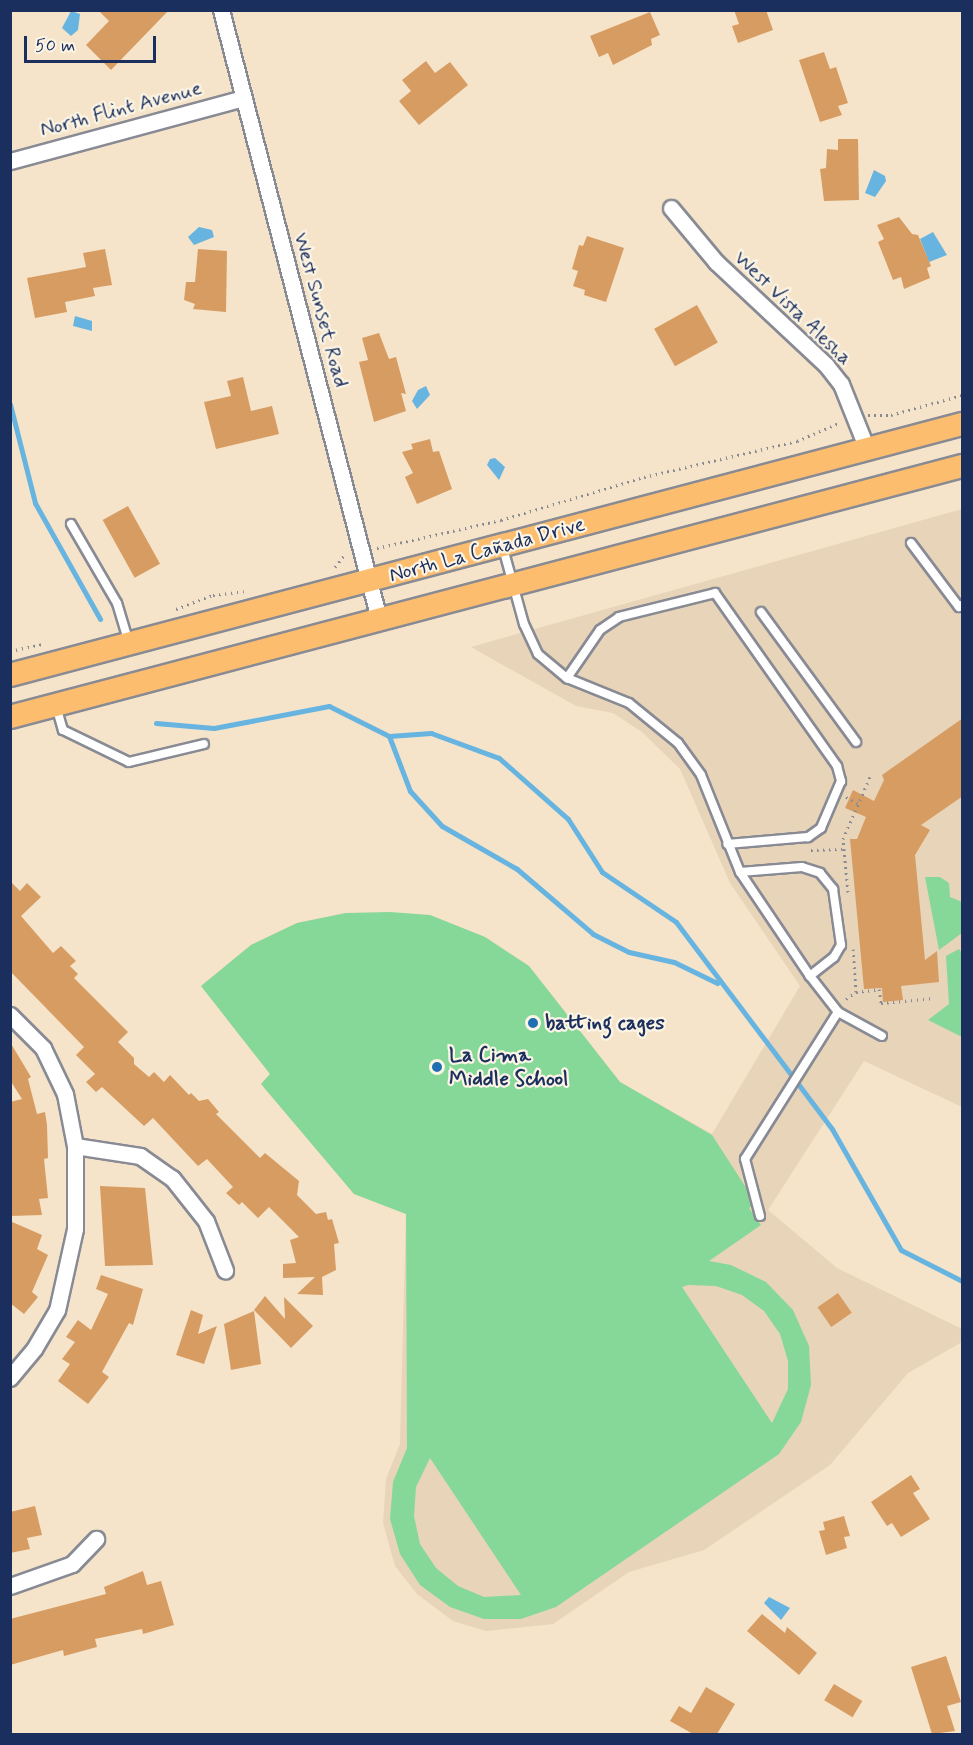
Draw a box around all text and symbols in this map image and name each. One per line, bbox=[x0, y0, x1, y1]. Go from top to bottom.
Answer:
scale bar bbox=[27, 24, 159, 62]
text: 50 m bbox=[35, 34, 75, 58]
street label: North Flint Avenue bbox=[37, 75, 205, 143]
street label: West Sunset Road bbox=[288, 230, 354, 390]
street label: West Vista Alesha bbox=[728, 245, 858, 371]
street label: North La Cañada Drive bbox=[386, 512, 588, 588]
place label: batting cages bbox=[545, 1010, 665, 1036]
marker: batting cages bbox=[526, 1016, 540, 1030]
place label: La Cima Middle School bbox=[449, 1042, 569, 1092]
marker: La Cima Middle School bbox=[430, 1060, 444, 1074]

